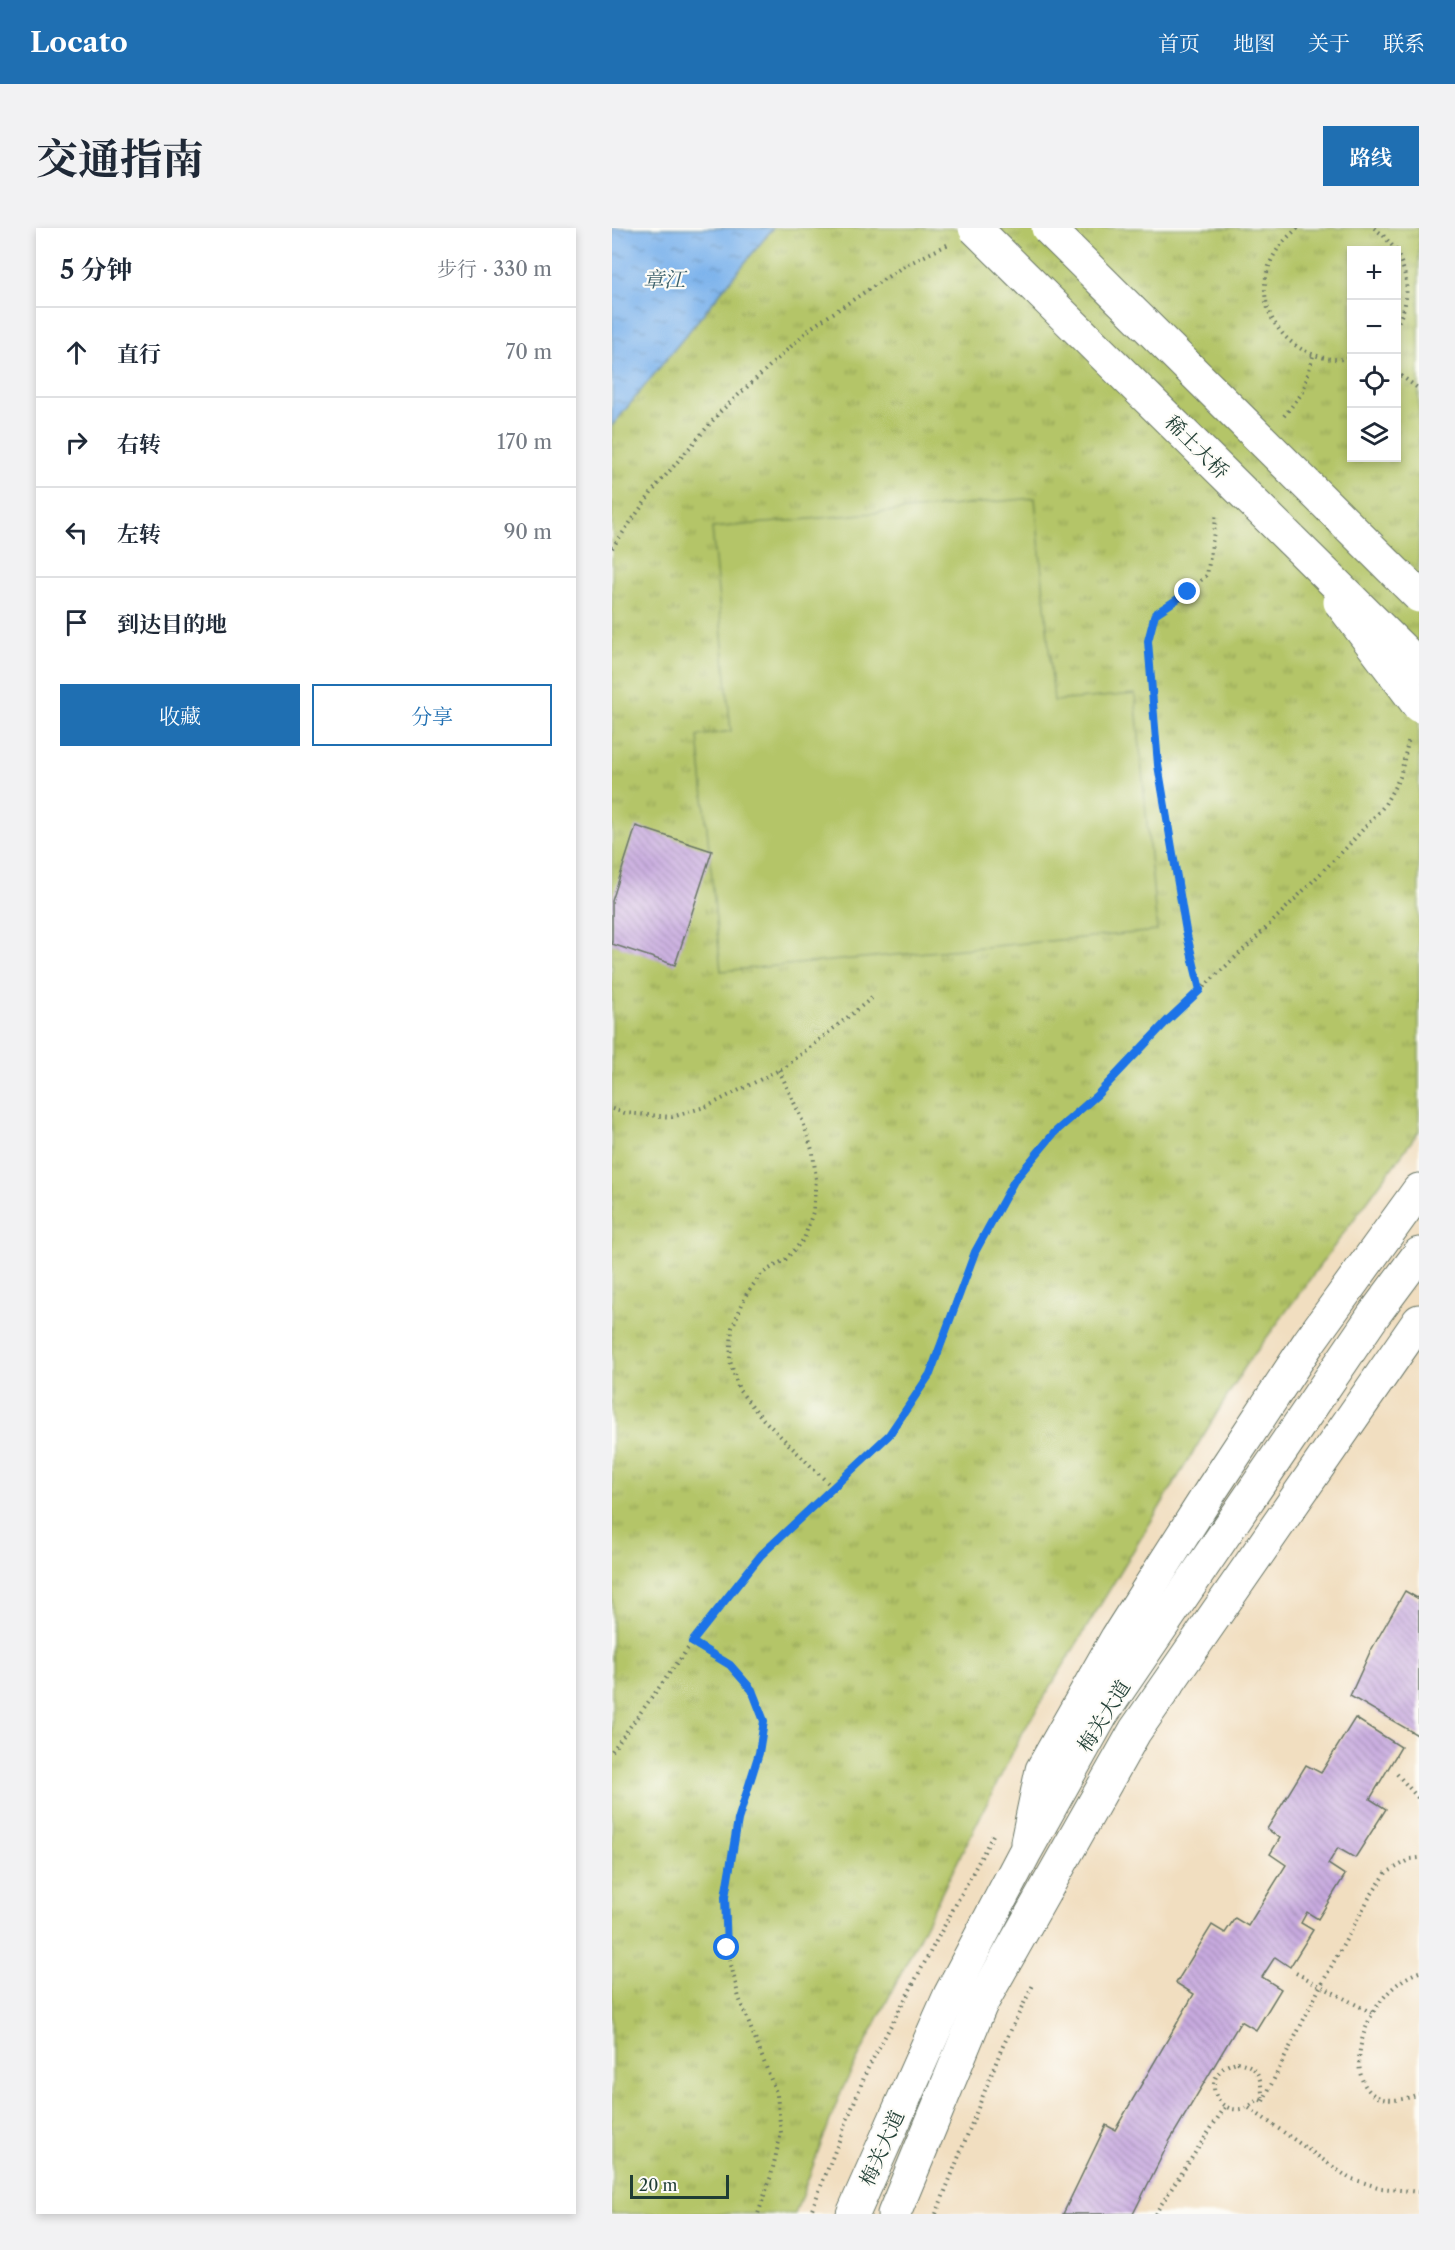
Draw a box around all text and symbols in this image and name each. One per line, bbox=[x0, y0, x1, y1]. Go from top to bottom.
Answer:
text: Locato bbox=[30, 25, 128, 59]
text: 首页 bbox=[1158, 31, 1200, 56]
text: 地图 bbox=[1233, 31, 1275, 56]
text: 关于 bbox=[1308, 31, 1350, 56]
text: 联系 bbox=[1383, 31, 1425, 56]
button: 路线 bbox=[1323, 126, 1419, 186]
text: 交通指南 bbox=[36, 133, 204, 185]
map controls bbox=[1347, 246, 1401, 462]
button: + bbox=[1347, 246, 1401, 300]
text: 5 分钟 bbox=[60, 254, 133, 286]
text: 步行 · 330 m bbox=[437, 257, 552, 281]
water label: 章江 bbox=[643, 267, 688, 292]
button: − bbox=[1347, 300, 1401, 354]
icon: ahead bbox=[60, 336, 93, 369]
text: 70 m bbox=[506, 340, 552, 364]
text: 直行 bbox=[117, 341, 161, 368]
button: locate bbox=[1347, 354, 1401, 408]
button: layers bbox=[1347, 408, 1401, 462]
street label: 稀土大桥 bbox=[1160, 410, 1234, 484]
icon: right bbox=[60, 426, 93, 459]
text: 170 m bbox=[497, 430, 552, 454]
text: 右转 bbox=[117, 431, 161, 458]
icon: left bbox=[60, 516, 93, 549]
text: 90 m bbox=[504, 520, 552, 544]
text: 左转 bbox=[117, 521, 161, 548]
route end bbox=[1174, 578, 1200, 604]
icon: arrive bbox=[60, 606, 93, 639]
text: 到达目的地 bbox=[117, 611, 227, 638]
button: 收藏 bbox=[60, 684, 300, 746]
button: 分享 bbox=[312, 684, 552, 746]
street label: 梅关大道 bbox=[1073, 1676, 1135, 1756]
route start bbox=[713, 1934, 739, 1960]
street label: 梅关大道 bbox=[855, 2107, 909, 2189]
scale bar bbox=[630, 2172, 729, 2200]
text: 20 m bbox=[639, 2175, 678, 2195]

